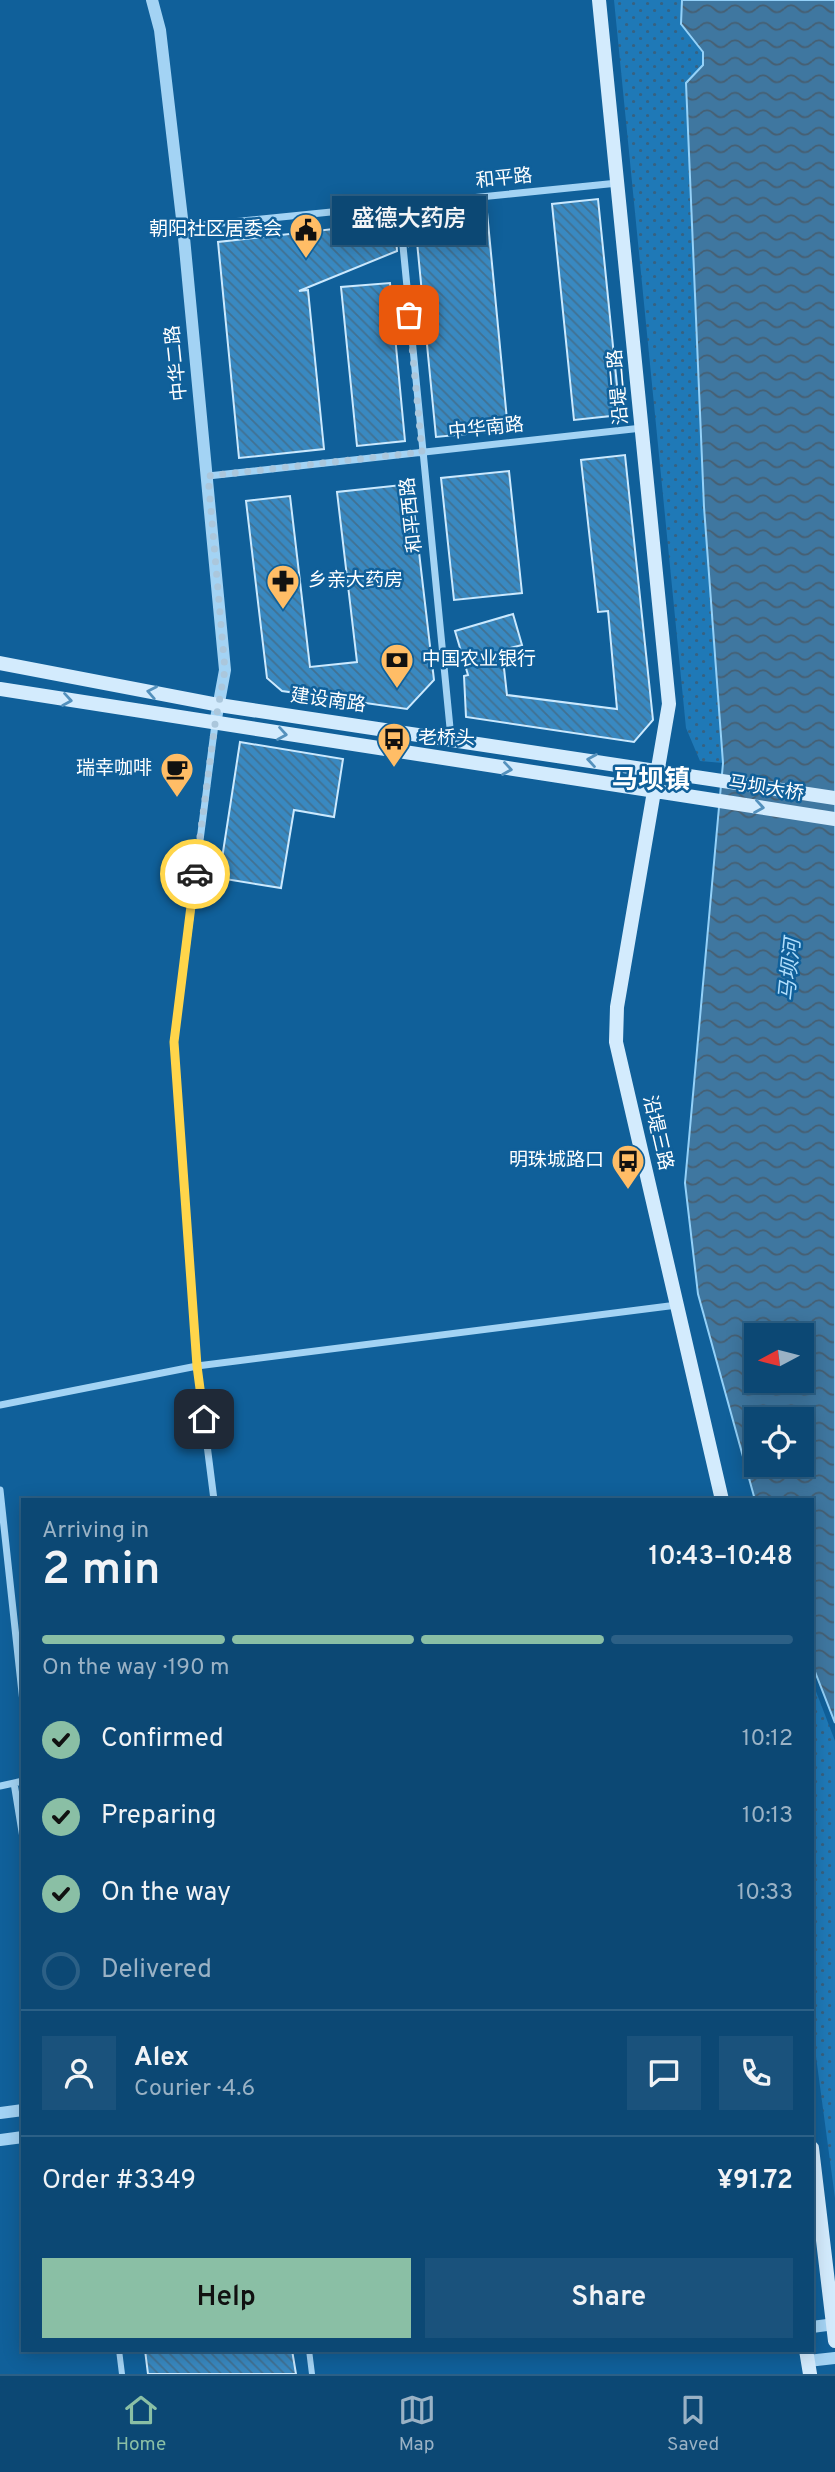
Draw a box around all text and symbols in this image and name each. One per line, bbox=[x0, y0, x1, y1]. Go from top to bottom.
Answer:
street label: 和平路 bbox=[474, 164, 534, 194]
callout: 盛德大药房 bbox=[332, 196, 486, 245]
text: 盛德大药房 bbox=[352, 206, 467, 235]
public building icon: 朝阳社区居委会 bbox=[287, 211, 325, 260]
place label: 朝阳社区居委会 bbox=[149, 218, 282, 242]
pin bbox=[379, 285, 439, 345]
icon: bag bbox=[390, 296, 428, 334]
street label: 中华二路 bbox=[161, 324, 193, 402]
street label: 沿堤二路 bbox=[604, 348, 634, 426]
street label: 中华南路 bbox=[447, 413, 525, 445]
street label: 和平西路 bbox=[396, 476, 428, 554]
pharmacy icon: 乡亲大药房 bbox=[264, 562, 302, 611]
place label: 乡亲大药房 bbox=[308, 569, 403, 593]
bank icon: 中国农业银行 bbox=[378, 641, 416, 690]
place label: 中国农业银行 bbox=[422, 648, 536, 672]
street label: 建设南路 bbox=[289, 684, 367, 718]
one-way arrow bbox=[146, 685, 158, 700]
one-way arrow bbox=[61, 692, 73, 707]
bus stop icon: 老桥头 bbox=[375, 720, 413, 769]
one-way arrow bbox=[276, 726, 288, 741]
place label: 老桥头 bbox=[418, 727, 475, 751]
cafe icon: 瑞幸咖啡 bbox=[158, 750, 196, 799]
one-way arrow bbox=[586, 753, 598, 768]
place label: 瑞幸咖啡 bbox=[76, 757, 152, 781]
one-way arrow bbox=[501, 761, 513, 776]
district label: 马坝镇 bbox=[612, 765, 690, 798]
street label: 马坝大桥 bbox=[727, 771, 805, 807]
one-way arrow bbox=[753, 799, 765, 814]
courier bbox=[160, 839, 230, 909]
icon: car bbox=[176, 855, 214, 893]
water label: 马坝河 bbox=[774, 933, 808, 1003]
street label: 沿堤三路 bbox=[637, 1093, 677, 1173]
bus stop icon: 明珠城路口 bbox=[609, 1142, 647, 1191]
place label: 明珠城路口 bbox=[509, 1149, 604, 1173]
north arrow bbox=[744, 1323, 814, 1393]
map controls bbox=[744, 1323, 814, 1477]
pin bbox=[174, 1389, 234, 1449]
icon: home bbox=[185, 1400, 223, 1438]
button: locate bbox=[744, 1407, 814, 1477]
text: Arriving in bbox=[42, 1517, 149, 1546]
text: 10:43–10:48 bbox=[649, 1541, 793, 1574]
text: 2 min bbox=[42, 1542, 161, 1601]
text: On the way · 190 m bbox=[42, 1654, 230, 1683]
icon: check bbox=[42, 1721, 80, 1759]
text: Confirmed bbox=[101, 1723, 224, 1756]
text: 10:12 bbox=[742, 1725, 793, 1754]
icon: check bbox=[42, 1798, 80, 1836]
text: Preparing bbox=[101, 1800, 216, 1833]
text: 10:13 bbox=[742, 1802, 793, 1831]
icon: check bbox=[42, 1875, 80, 1913]
text: On the way bbox=[101, 1877, 231, 1910]
text: 10:33 bbox=[737, 1879, 793, 1908]
text: Delivered bbox=[101, 1954, 212, 1987]
button: person bbox=[42, 2036, 116, 2110]
button: chat bbox=[627, 2036, 701, 2110]
button: phone bbox=[719, 2036, 793, 2110]
text: Alex bbox=[134, 2042, 189, 2075]
text: Courier · 4.6 bbox=[134, 2075, 255, 2104]
text: Order #3349 bbox=[42, 2165, 196, 2198]
text: ¥91.72 bbox=[717, 2165, 793, 2198]
button: Help bbox=[42, 2258, 411, 2338]
button: Share bbox=[425, 2258, 793, 2338]
tab: Home bbox=[116, 2391, 166, 2457]
tab: Map bbox=[398, 2391, 436, 2457]
tab: Saved bbox=[667, 2391, 719, 2457]

